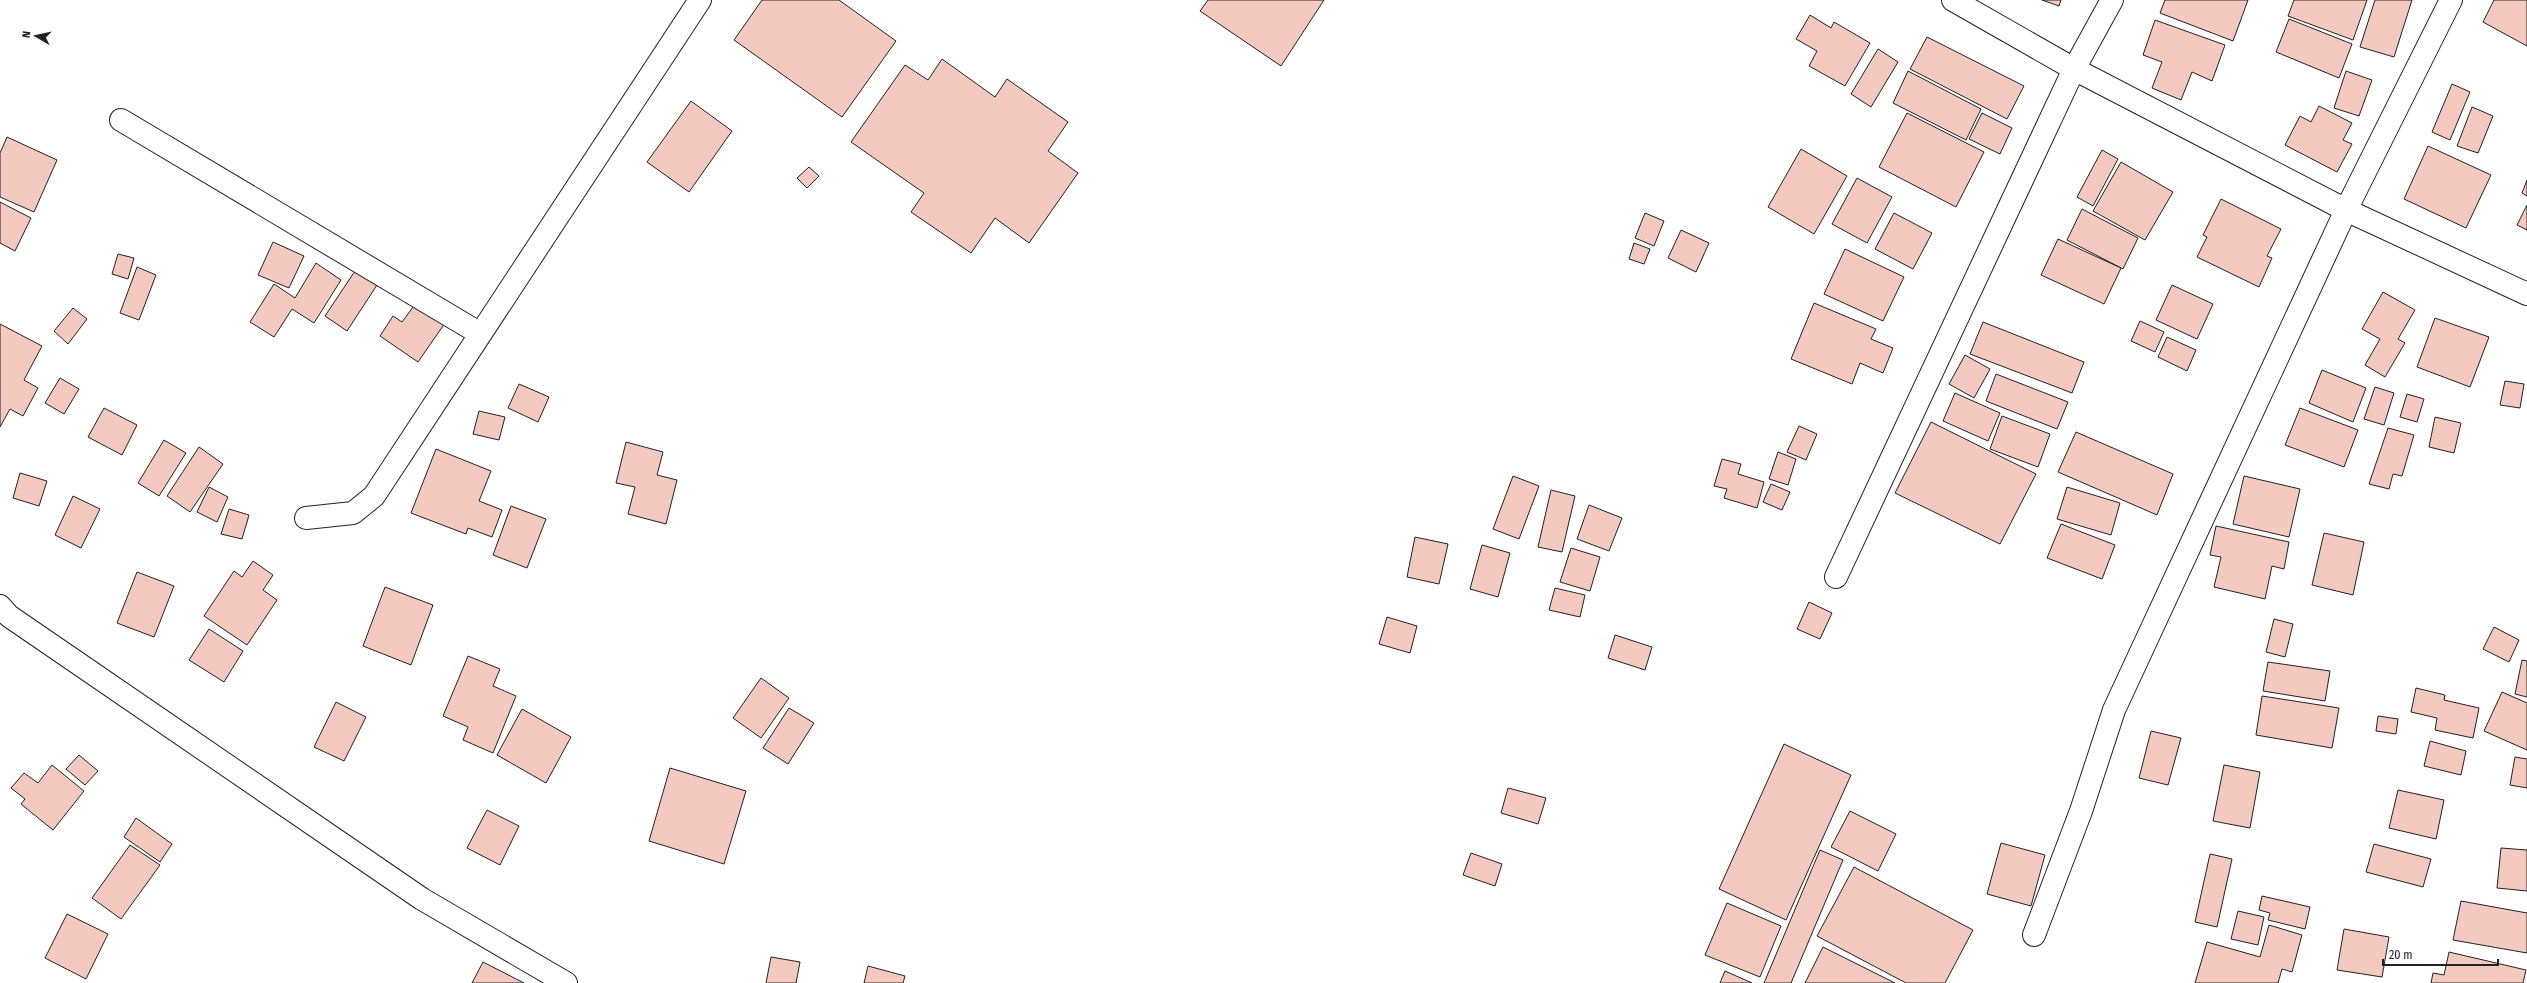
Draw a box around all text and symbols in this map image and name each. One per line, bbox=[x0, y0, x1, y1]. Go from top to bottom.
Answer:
north arrow bbox=[16, 16, 56, 56]
text: N bbox=[20, 30, 34, 39]
scale bar bbox=[2383, 941, 2498, 967]
text: 20 m bbox=[2389, 948, 2413, 962]

